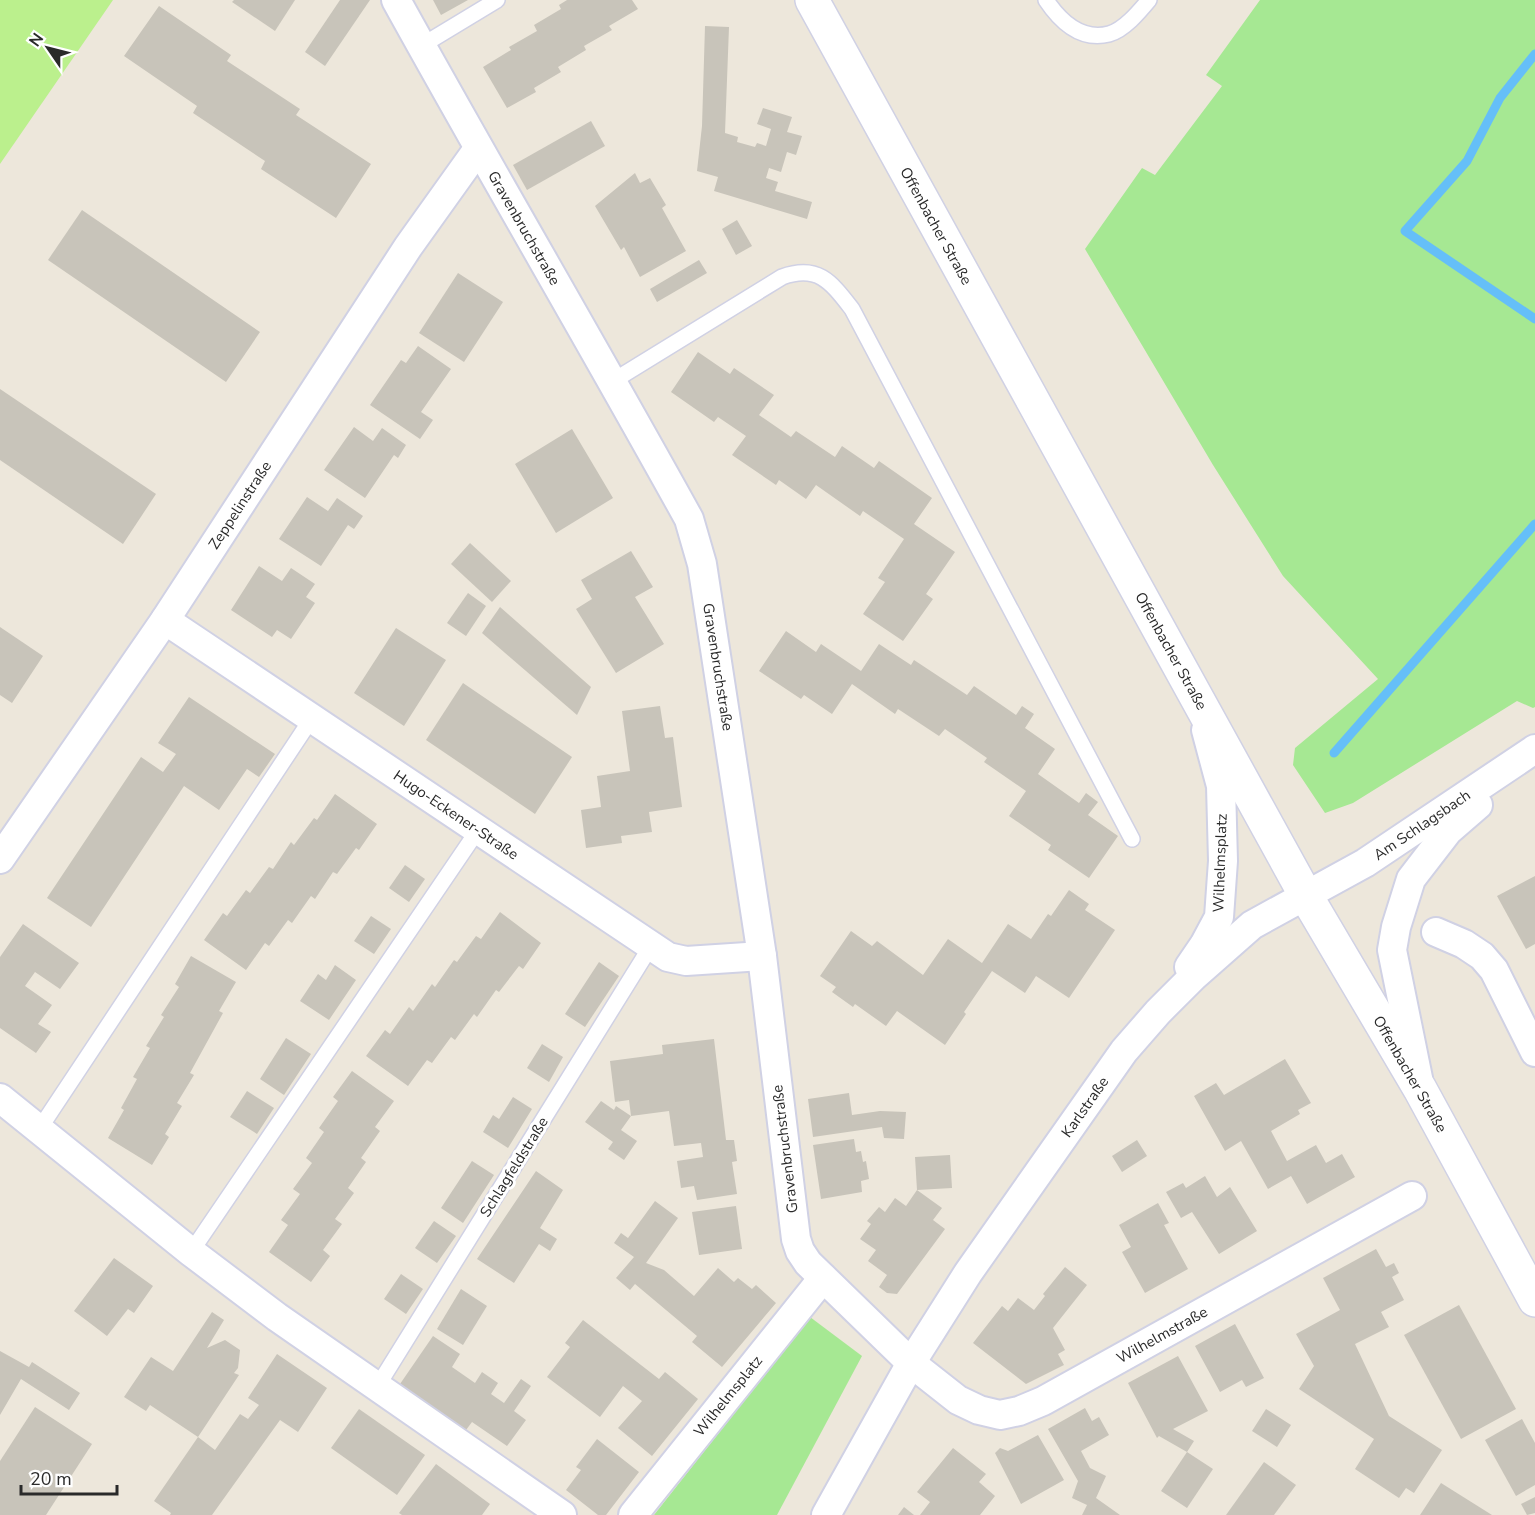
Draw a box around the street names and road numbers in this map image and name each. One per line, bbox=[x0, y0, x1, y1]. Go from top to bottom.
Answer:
street label: Offenbacher Straße bbox=[895, 164, 977, 289]
street label: Gravenbruchstraße bbox=[483, 167, 565, 289]
street label: Zeppelinstraße bbox=[204, 457, 276, 553]
street label: Offenbacher Straße bbox=[1130, 589, 1212, 714]
street label: Gravenbruchstraße bbox=[698, 602, 738, 732]
street label: Hugo-Eckener-Straße bbox=[389, 766, 523, 864]
street label: Am Schlagsbach bbox=[1370, 785, 1474, 865]
street label: Wilhelmsplatz bbox=[1208, 813, 1232, 913]
street label: Offenbacher Straße bbox=[1368, 1012, 1452, 1136]
street label: Karlstraße bbox=[1057, 1073, 1113, 1141]
street label: Gravenbruchstraße bbox=[767, 1084, 803, 1214]
street label: Schlagfeldstraße bbox=[475, 1113, 553, 1221]
street label: Wilhelmstraße bbox=[1113, 1302, 1211, 1368]
street label: Wilhelmsplatz bbox=[689, 1351, 767, 1441]

